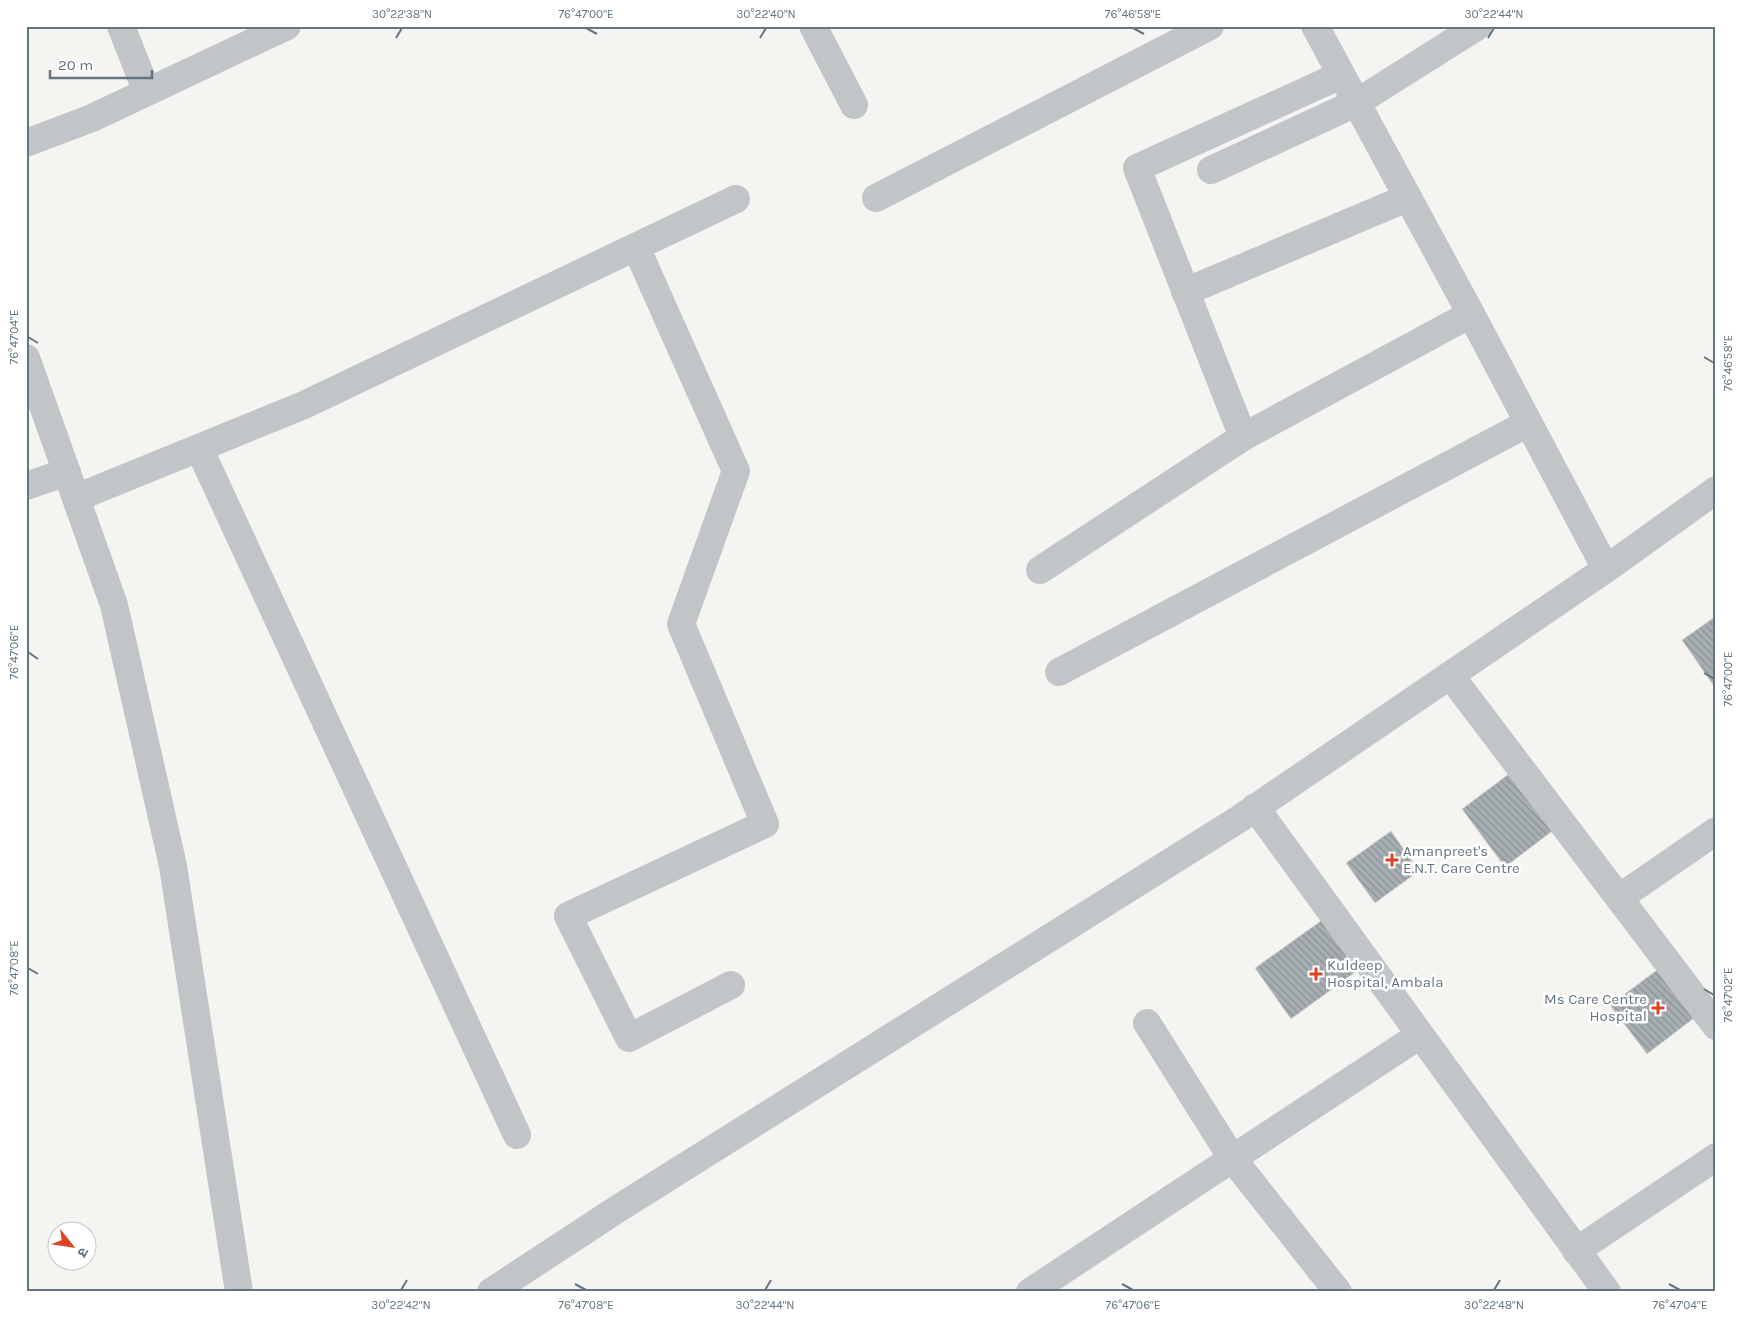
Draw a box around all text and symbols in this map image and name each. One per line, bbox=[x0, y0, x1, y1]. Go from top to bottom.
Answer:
text: 30°22'38"N bbox=[372, 7, 432, 21]
text: 76°47'00"E bbox=[558, 7, 614, 21]
text: 30°22'40"N bbox=[736, 7, 796, 21]
text: 76°46'58"E bbox=[1105, 7, 1161, 21]
text: 30°22'44"N bbox=[1464, 7, 1524, 21]
scale bar bbox=[50, 48, 152, 80]
text: 20 m bbox=[58, 56, 93, 74]
text: 76°47'04"E bbox=[7, 310, 21, 364]
text: 76°46'58"E bbox=[1721, 335, 1735, 391]
text: 76°47'06"E bbox=[7, 625, 21, 679]
text: 76°47'00"E bbox=[1721, 651, 1735, 707]
place label: Amanpreet's E.N.T. Care Centre bbox=[1403, 842, 1520, 877]
marker: Amanpreet's E.N.T. Care Centre bbox=[1385, 853, 1399, 867]
text: 76°47'08"E bbox=[7, 940, 21, 996]
place label: Kuldeep Hospital, Ambala bbox=[1327, 956, 1443, 991]
marker: Kuldeep Hospital, Ambala bbox=[1309, 967, 1323, 981]
text: 76°47'02"E bbox=[1721, 967, 1735, 1023]
place label: Ms Care Centre Hospital bbox=[1544, 990, 1647, 1025]
marker: Ms Care Centre Hospital bbox=[1651, 1001, 1665, 1015]
north arrow bbox=[48, 1220, 98, 1270]
text: उ bbox=[73, 1244, 92, 1261]
text: 30°22'42"N bbox=[371, 1298, 431, 1312]
text: 76°47'08"E bbox=[558, 1298, 614, 1312]
text: 30°22'44"N bbox=[735, 1298, 795, 1312]
text: 76°47'06"E bbox=[1106, 1298, 1160, 1312]
text: 30°22'48"N bbox=[1464, 1298, 1524, 1312]
text: 76°47'04"E bbox=[1653, 1298, 1707, 1312]

